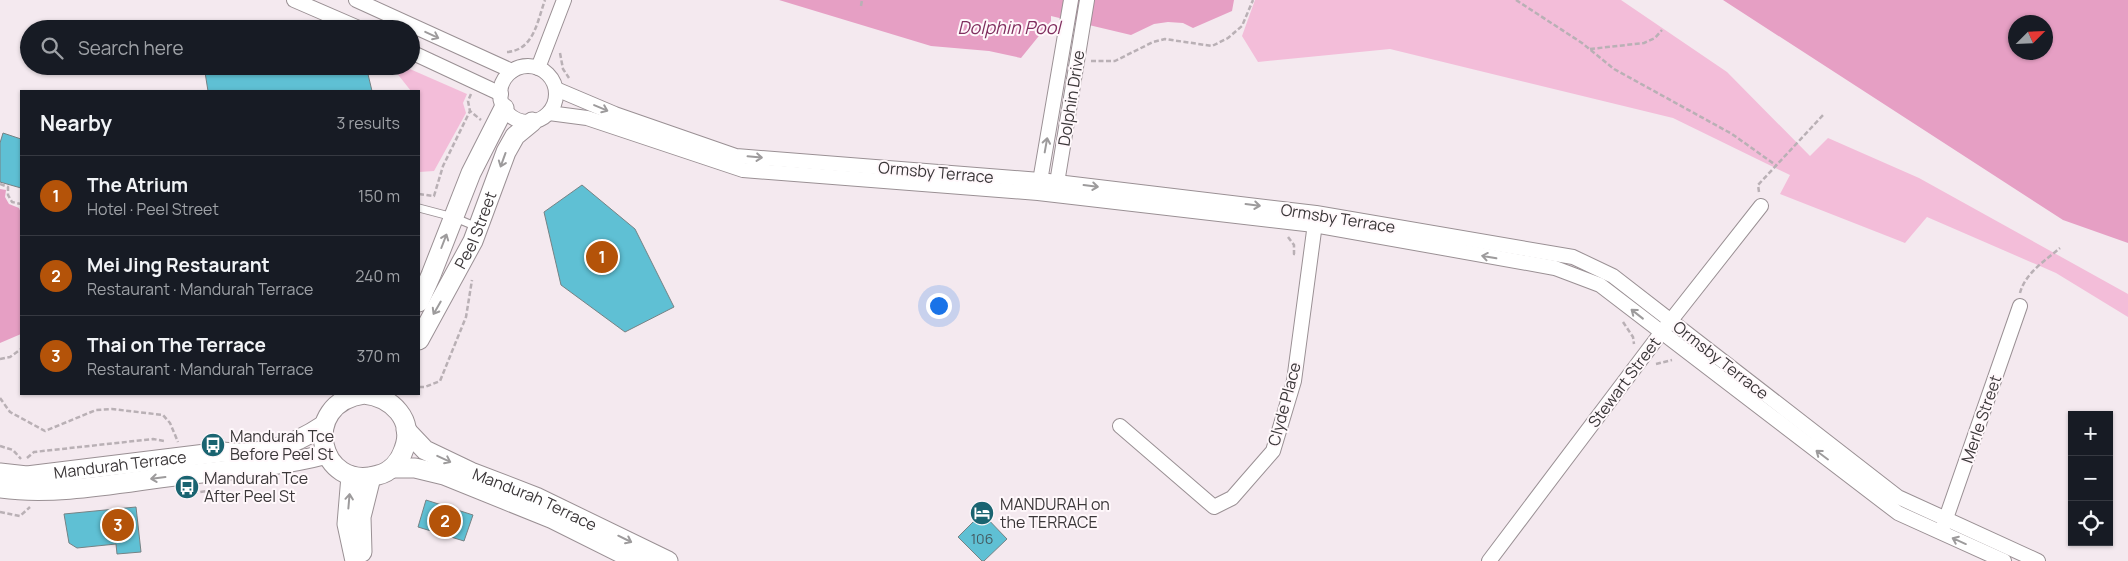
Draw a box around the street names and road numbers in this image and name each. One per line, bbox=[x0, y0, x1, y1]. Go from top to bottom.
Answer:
street label: Dolphin Drive bbox=[1053, 48, 1089, 148]
street label: Ormsby Terrace bbox=[877, 156, 995, 188]
street label: Peel Street bbox=[449, 188, 502, 273]
street label: Ormsby Terrace bbox=[1279, 198, 1397, 238]
street label: Ormsby Terrace bbox=[1669, 316, 1773, 404]
street label: Stewart Street bbox=[1583, 332, 1665, 432]
street label: Clyde Place bbox=[1262, 360, 1306, 448]
street label: Merle Street bbox=[1956, 372, 2006, 466]
street label: Mandurah Terrace bbox=[52, 445, 188, 484]
street label: Mandurah Terrace bbox=[470, 463, 601, 536]

